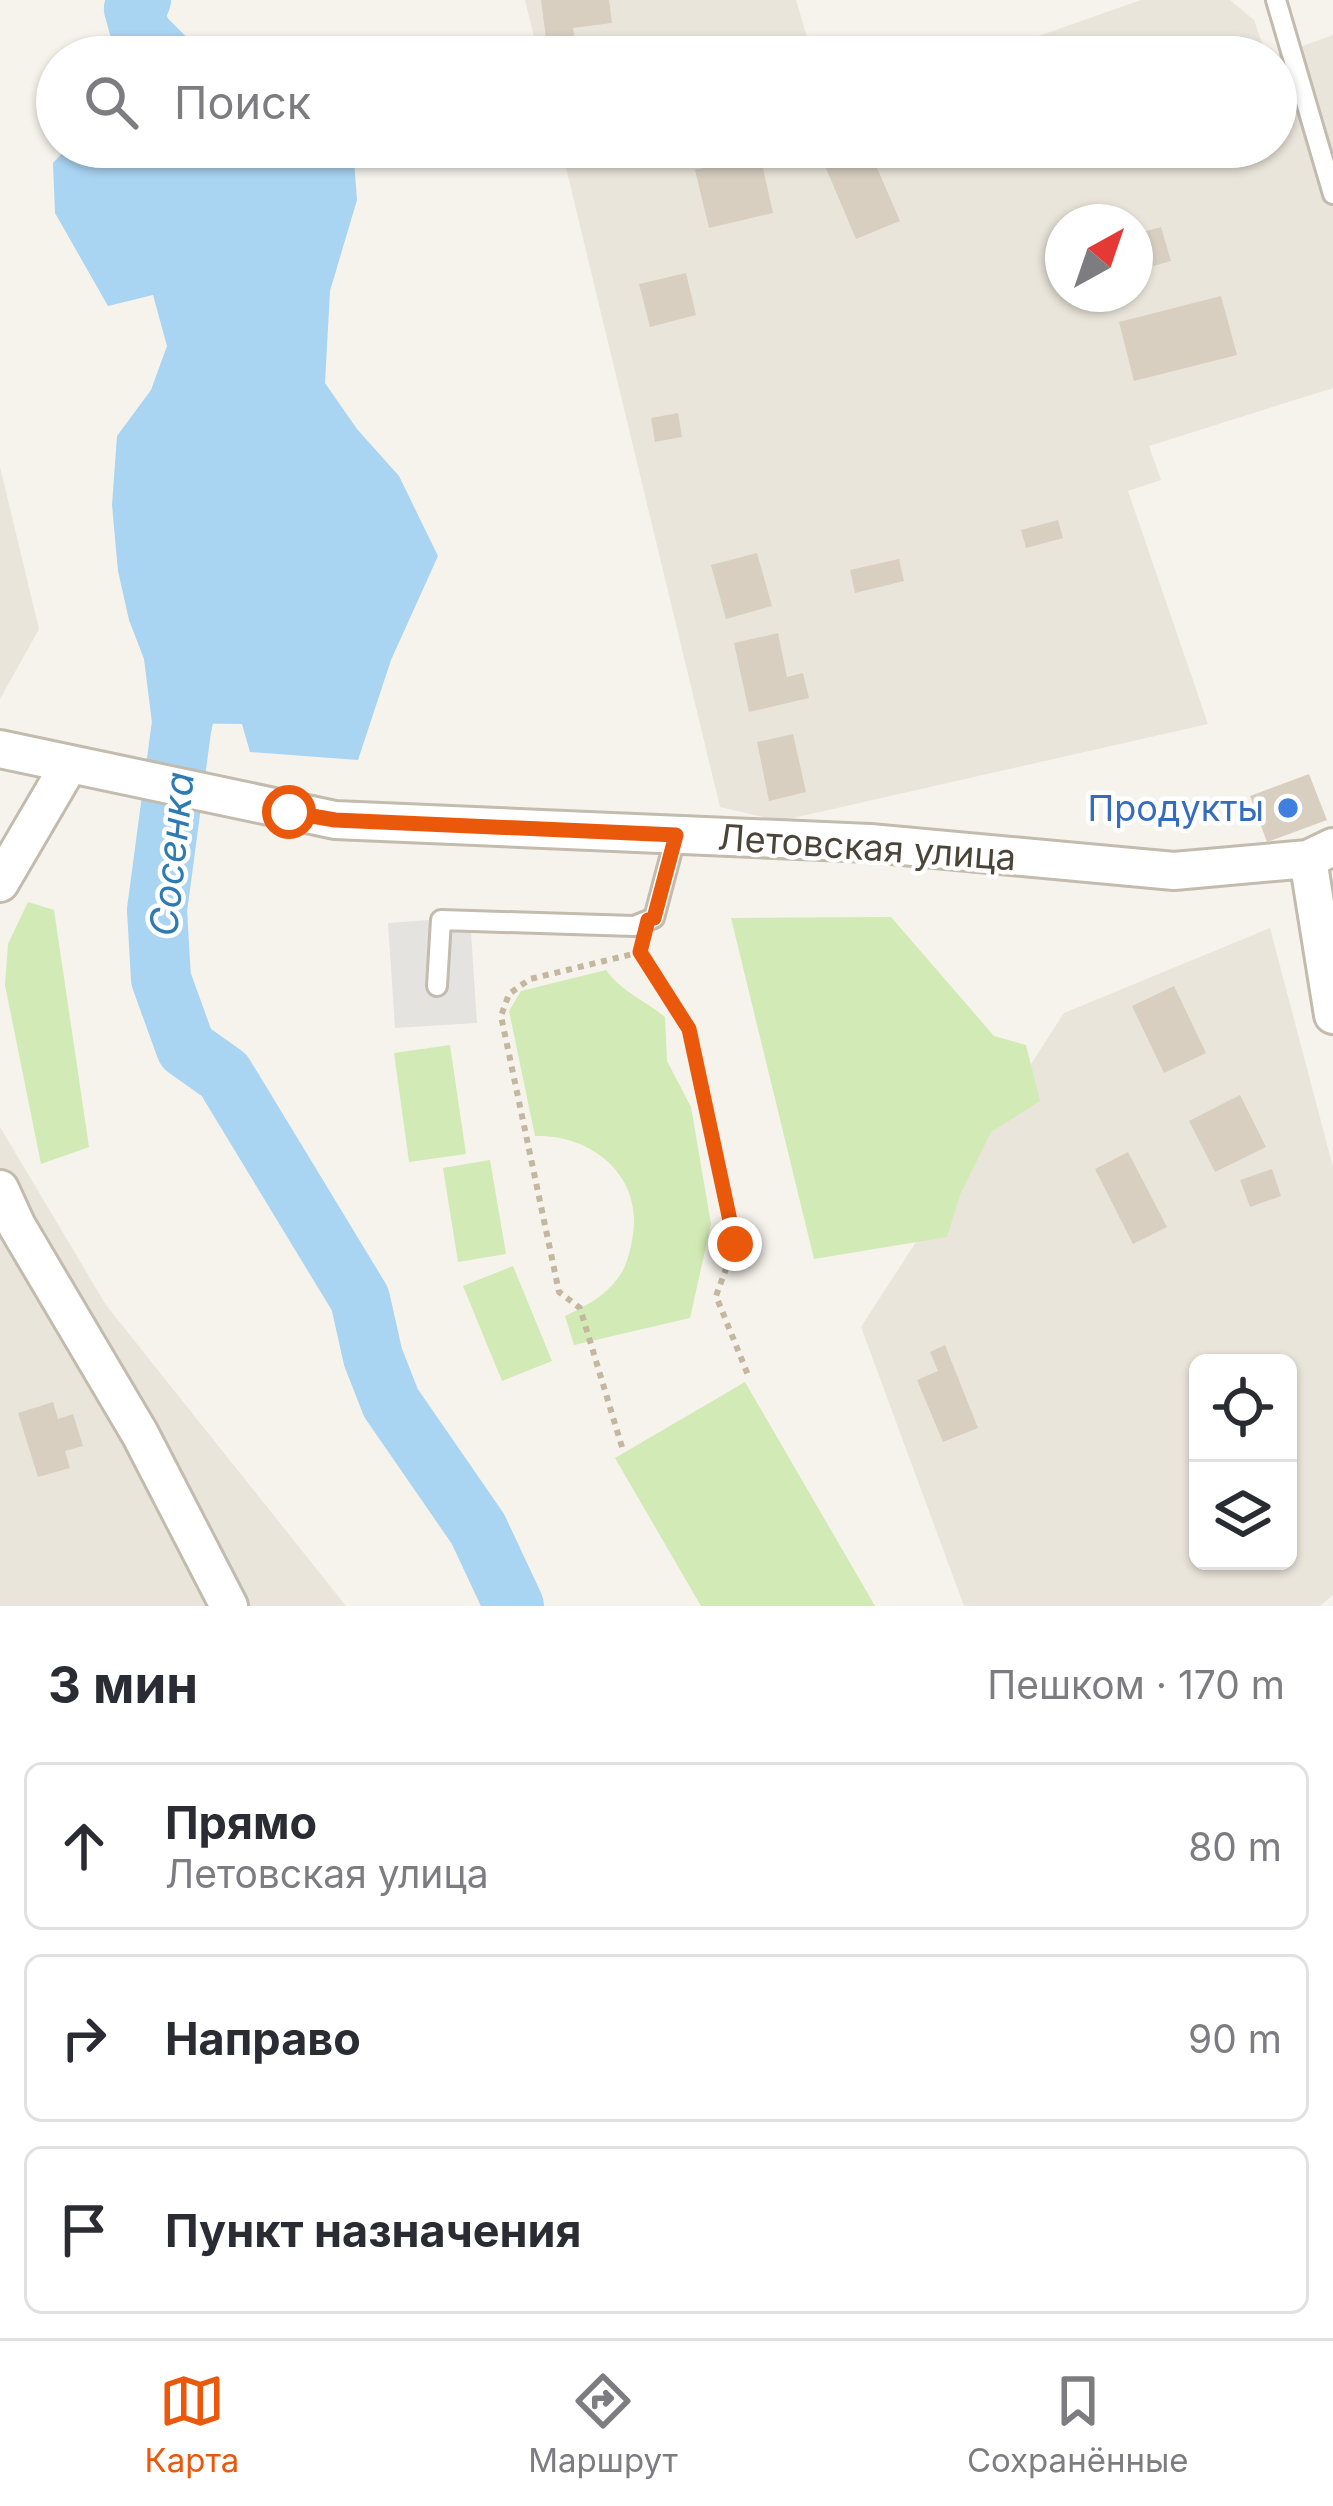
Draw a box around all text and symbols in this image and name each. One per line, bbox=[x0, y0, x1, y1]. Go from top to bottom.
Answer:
search box bbox=[36, 36, 1297, 168]
icon: search bbox=[78, 69, 144, 135]
text: Поиск bbox=[174, 75, 311, 130]
north arrow bbox=[1045, 204, 1153, 312]
water label: Сосенка bbox=[139, 770, 203, 938]
route start bbox=[262, 785, 316, 839]
place label: Продукты bbox=[1087, 786, 1264, 830]
marker: Продукты bbox=[1275, 795, 1301, 821]
street label: Летовская улица bbox=[716, 815, 1018, 879]
route end bbox=[708, 1217, 762, 1271]
map controls bbox=[1189, 1354, 1297, 1570]
button: locate bbox=[1189, 1354, 1297, 1462]
button: layers bbox=[1189, 1462, 1297, 1570]
text: 3 мин bbox=[48, 1654, 198, 1715]
text: Пешком · 170 m bbox=[987, 1661, 1285, 1708]
text: Прямо bbox=[165, 1795, 317, 1850]
icon: ahead bbox=[51, 1813, 117, 1879]
text: 80 m bbox=[1188, 1823, 1282, 1870]
text: Летовская улица bbox=[165, 1850, 489, 1897]
icon: right bbox=[51, 2005, 117, 2071]
text: Направо bbox=[165, 2011, 361, 2066]
text: 90 m bbox=[1188, 2015, 1282, 2062]
icon: arrive bbox=[51, 2197, 117, 2263]
text: Пункт назначения bbox=[165, 2203, 582, 2258]
tab: Карта bbox=[144, 2368, 239, 2480]
tab: Маршрут bbox=[528, 2368, 678, 2480]
tab: Сохранённые bbox=[967, 2368, 1188, 2480]

